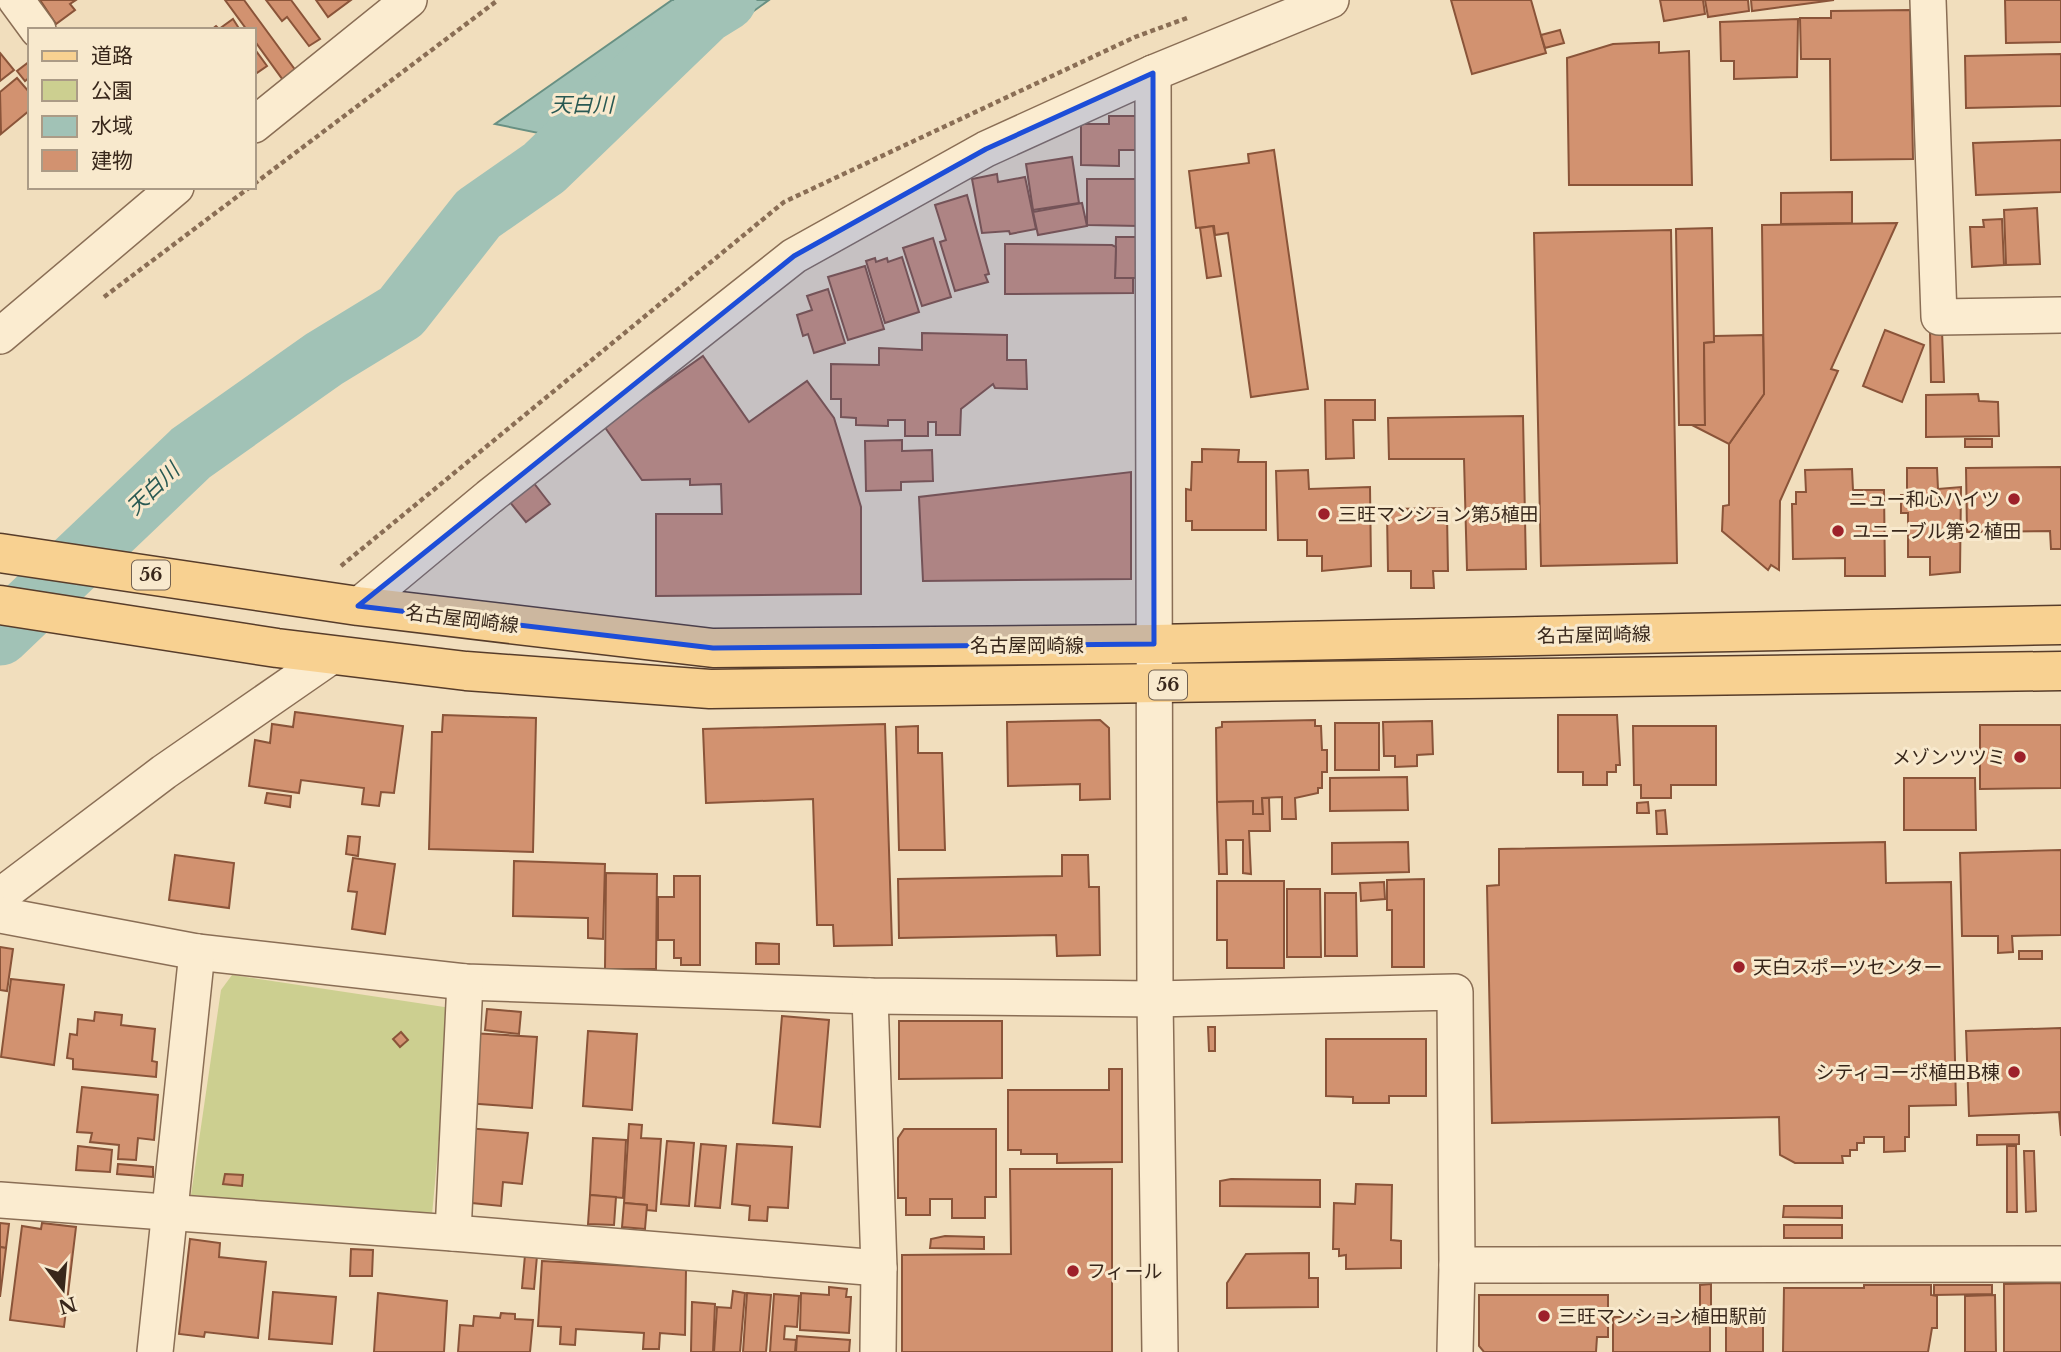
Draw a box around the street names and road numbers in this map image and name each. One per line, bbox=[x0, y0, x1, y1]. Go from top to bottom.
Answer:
road number: 56 bbox=[132, 560, 170, 590]
street label: 名古屋岡崎線 bbox=[404, 601, 520, 637]
street label: 名古屋岡崎線 bbox=[1537, 623, 1651, 647]
street label: 名古屋岡崎線 bbox=[970, 634, 1084, 657]
road number: 56 bbox=[1149, 670, 1187, 700]

